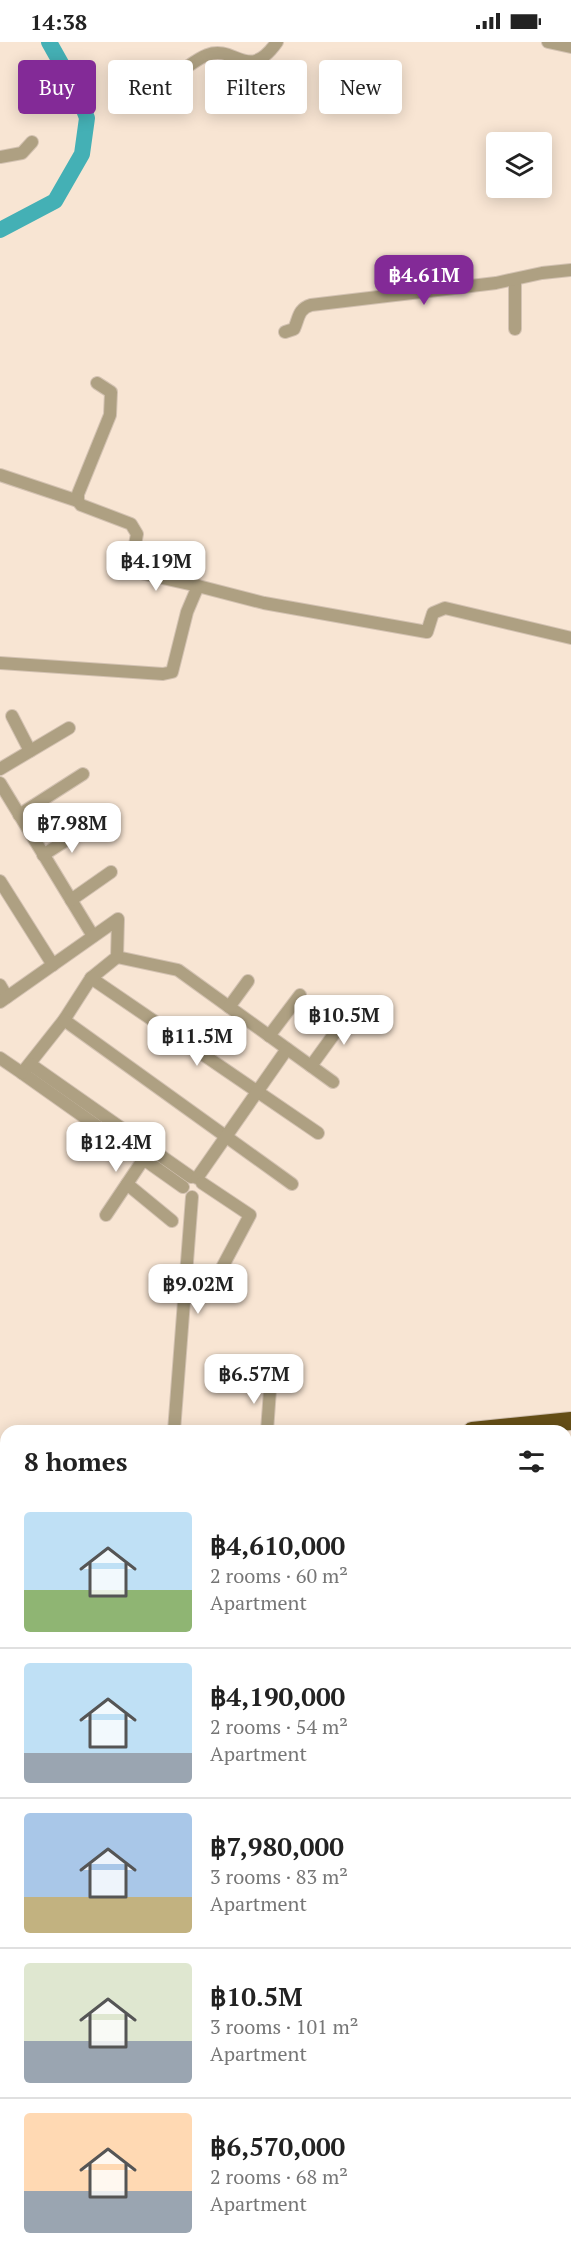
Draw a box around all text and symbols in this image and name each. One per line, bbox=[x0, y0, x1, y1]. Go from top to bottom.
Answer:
text: 14:38 bbox=[30, 7, 87, 36]
chip: Buy bbox=[18, 60, 96, 114]
chip: Rent bbox=[108, 60, 193, 114]
chip: Filters bbox=[205, 60, 307, 114]
chip: New bbox=[319, 60, 402, 114]
map controls bbox=[486, 132, 552, 198]
button: layers bbox=[486, 132, 552, 198]
pin: ฿4.61M bbox=[375, 255, 473, 306]
text: ฿4.61M bbox=[388, 261, 460, 288]
pin: ฿4.19M bbox=[107, 541, 205, 592]
text: ฿4.19M bbox=[120, 547, 192, 574]
pin: ฿7.98M bbox=[23, 803, 121, 854]
text: ฿7.98M bbox=[37, 809, 107, 836]
pin: ฿10.5M bbox=[295, 995, 393, 1046]
text: ฿10.5M bbox=[308, 1001, 380, 1028]
pin: ฿11.5M bbox=[148, 1016, 246, 1067]
text: ฿11.5M bbox=[161, 1022, 233, 1049]
pin: ฿12.4M bbox=[67, 1122, 165, 1173]
text: ฿12.4M bbox=[80, 1128, 152, 1155]
pin: ฿9.02M bbox=[149, 1264, 247, 1315]
text: ฿9.02M bbox=[162, 1270, 234, 1297]
pin: ฿6.57M bbox=[205, 1354, 303, 1405]
text: ฿6.57M bbox=[218, 1360, 290, 1387]
text: 8 homes bbox=[24, 1444, 128, 1478]
icon: filters bbox=[515, 1445, 548, 1478]
text: ฿4,610,000 bbox=[210, 1528, 345, 1562]
icon: home bbox=[72, 1536, 144, 1608]
text: 2 rooms · 60 m² bbox=[210, 1562, 348, 1589]
text: Apartment bbox=[210, 1589, 307, 1616]
text: ฿4,190,000 bbox=[210, 1679, 345, 1713]
icon: home bbox=[72, 1687, 144, 1759]
text: 2 rooms · 54 m² bbox=[210, 1713, 348, 1740]
text: Apartment bbox=[210, 1740, 307, 1767]
text: ฿7,980,000 bbox=[210, 1829, 344, 1863]
icon: home bbox=[72, 1837, 144, 1909]
text: 3 rooms · 83 m² bbox=[210, 1863, 348, 1890]
text: Apartment bbox=[210, 1890, 307, 1917]
text: ฿10.5M bbox=[210, 1979, 303, 2013]
icon: home bbox=[72, 1987, 144, 2059]
text: 3 rooms · 101 m² bbox=[210, 2013, 358, 2040]
text: Apartment bbox=[210, 2040, 307, 2067]
text: ฿6,570,000 bbox=[210, 2129, 345, 2163]
icon: home bbox=[72, 2137, 144, 2209]
text: 2 rooms · 68 m² bbox=[210, 2163, 348, 2190]
text: Apartment bbox=[210, 2190, 307, 2217]

